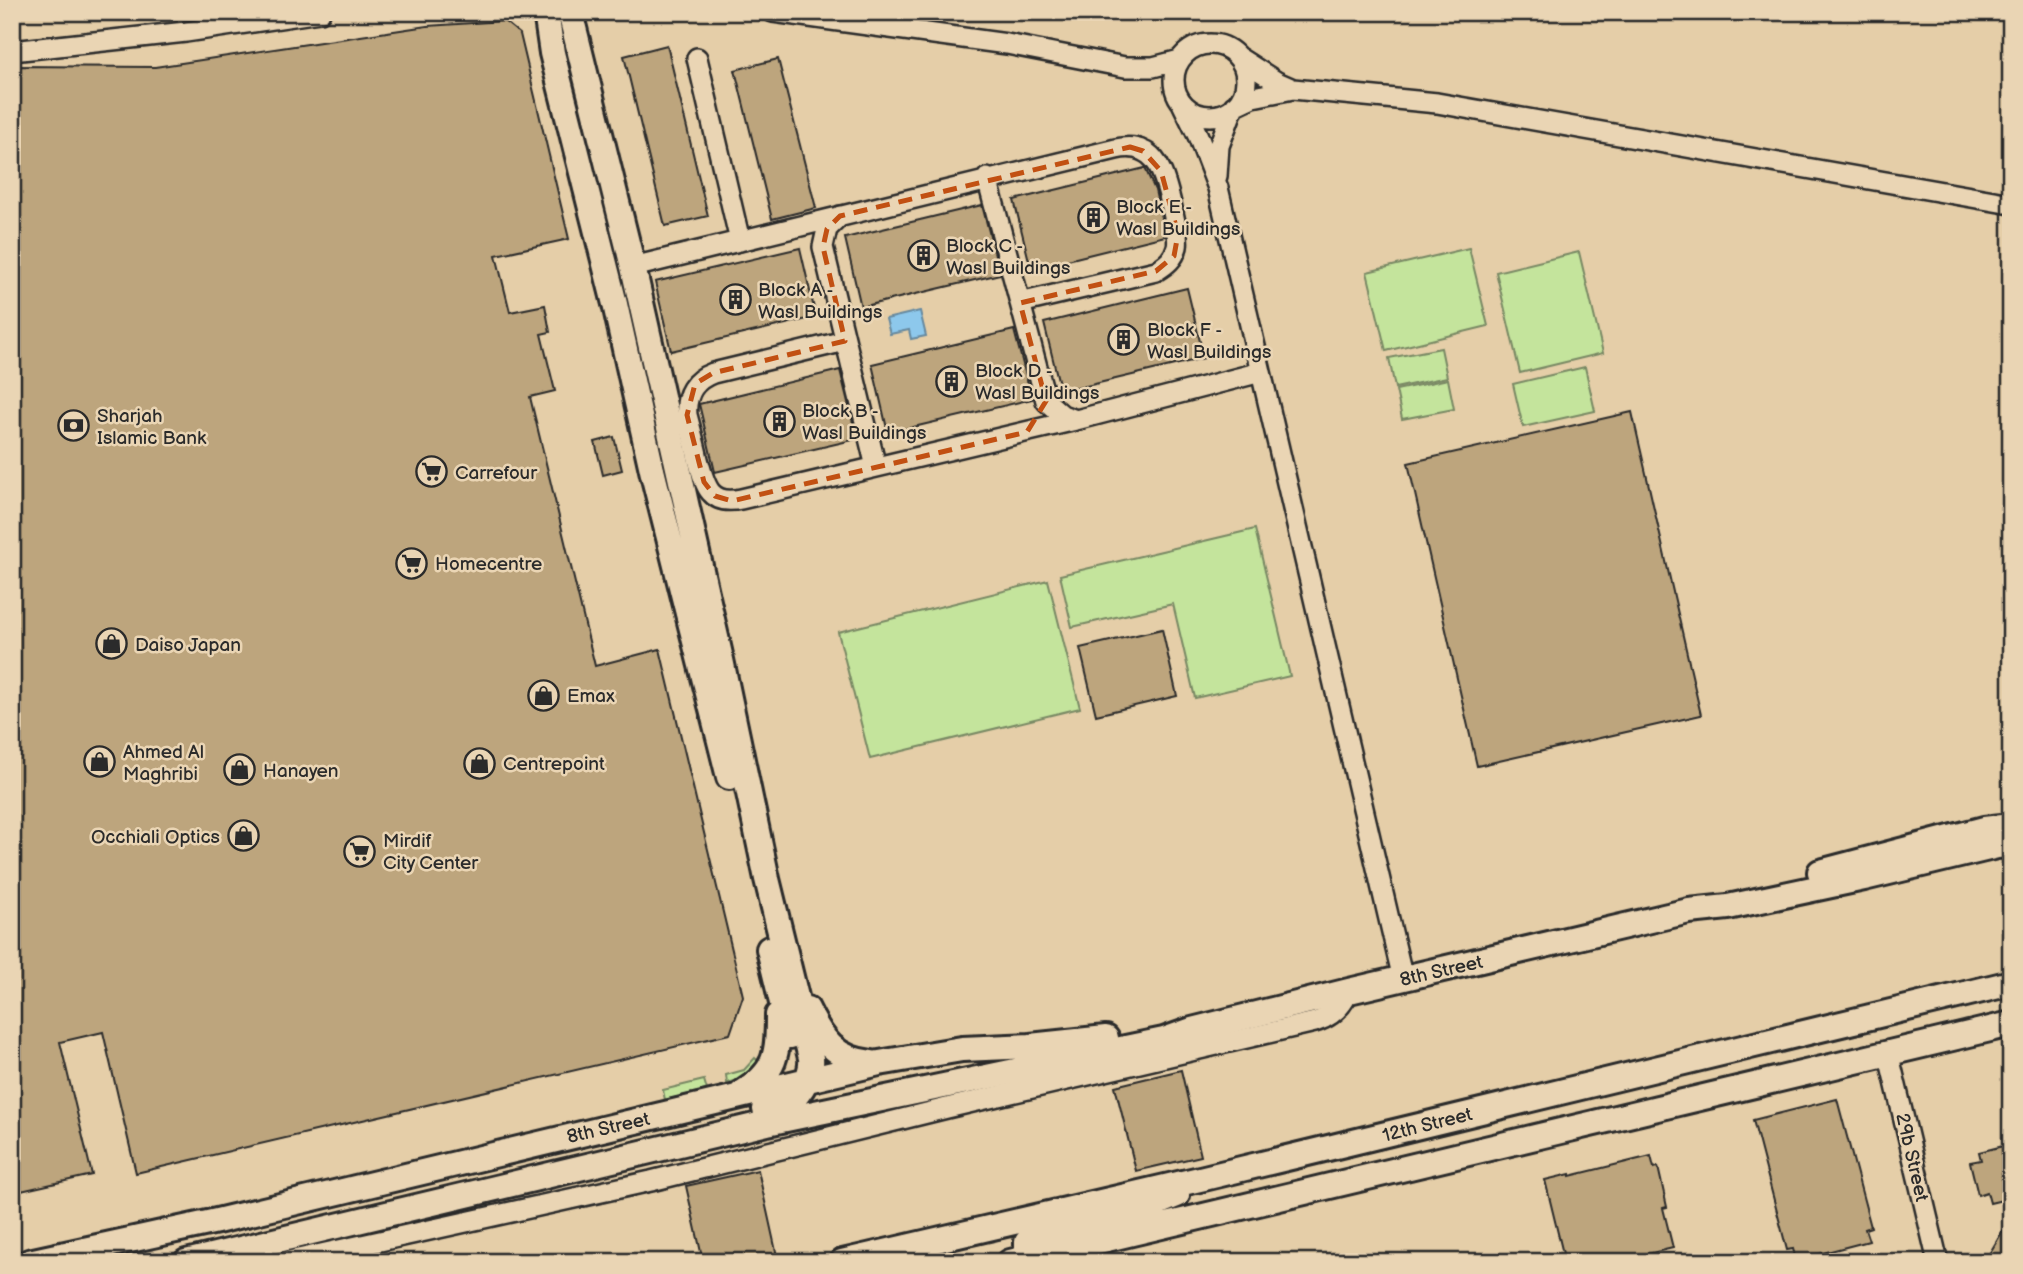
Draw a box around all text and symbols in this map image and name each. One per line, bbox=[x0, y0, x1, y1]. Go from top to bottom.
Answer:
place label: Block E - Wasl Buildings bbox=[1116, 196, 1240, 241]
building icon: Block E - Wasl Buildings bbox=[1076, 200, 1110, 234]
place label: Block C - Wasl Buildings bbox=[946, 235, 1070, 280]
building icon: Block C - Wasl Buildings bbox=[906, 239, 940, 273]
place label: Block A - Wasl Buildings bbox=[758, 279, 882, 324]
building icon: Block A - Wasl Buildings bbox=[718, 283, 752, 317]
place label: Block F - Wasl Buildings bbox=[1147, 319, 1271, 364]
building icon: Block F - Wasl Buildings bbox=[1107, 323, 1141, 357]
place label: Block D - Wasl Buildings bbox=[975, 360, 1099, 405]
building icon: Block D - Wasl Buildings bbox=[935, 364, 969, 398]
place label: Block B - Wasl Buildings bbox=[802, 400, 926, 445]
building icon: Block B - Wasl Buildings bbox=[762, 404, 796, 438]
place label: Sharjah Islamic Bank bbox=[97, 405, 207, 450]
bank icon: Sharjah Islamic Bank bbox=[57, 409, 91, 443]
supermarket icon: Carrefour bbox=[415, 455, 449, 489]
place label: Carrefour bbox=[455, 462, 538, 485]
supermarket icon: Homecentre bbox=[395, 546, 429, 580]
place label: Homecentre bbox=[435, 553, 542, 576]
shop icon: Daiso Japan bbox=[95, 627, 129, 661]
place label: Daiso Japan bbox=[135, 634, 241, 657]
shop icon: Emax bbox=[527, 678, 561, 712]
place label: Emax bbox=[567, 685, 615, 708]
place label: Ahmed Al Maghribi bbox=[123, 741, 204, 786]
shop icon: Ahmed Al Maghribi bbox=[83, 745, 117, 779]
shop icon: Centrepoint bbox=[463, 746, 497, 780]
shop icon: Hanayen bbox=[223, 753, 257, 787]
place label: Centrepoint bbox=[503, 753, 605, 776]
place label: Hanayen bbox=[263, 760, 339, 783]
shop icon: Occhiali Optics bbox=[226, 819, 260, 853]
place label: Occhiali Optics bbox=[91, 826, 220, 849]
place label: Mirdif City Center bbox=[383, 830, 479, 875]
supermarket icon: Mirdif City Center bbox=[343, 834, 377, 868]
street label: 8th Street bbox=[1398, 951, 1485, 992]
street label: 12th Street bbox=[1380, 1103, 1475, 1148]
street label: 8th Street bbox=[565, 1108, 652, 1149]
street label: 29b Street bbox=[1890, 1111, 1933, 1204]

